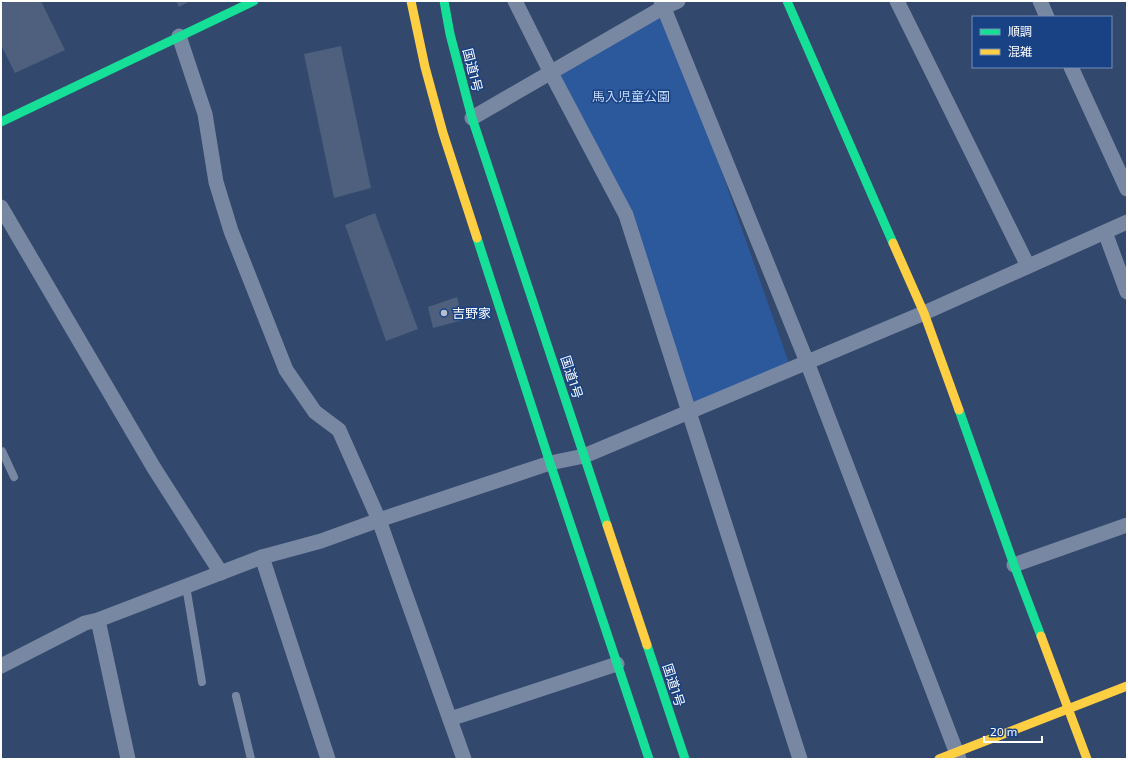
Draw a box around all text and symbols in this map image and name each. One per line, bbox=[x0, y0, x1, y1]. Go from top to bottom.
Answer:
legend bbox=[972, 16, 1112, 68]
text: 順調 bbox=[1008, 24, 1032, 38]
text: 混雑 bbox=[1008, 44, 1032, 58]
street label: 国道1号 bbox=[460, 47, 486, 93]
park label: 馬入児童公園 bbox=[592, 88, 670, 104]
place label: 吉野家 bbox=[452, 305, 491, 321]
marker: 吉野家 bbox=[439, 308, 449, 318]
street label: 国道1号 bbox=[558, 354, 586, 400]
street label: 国道1号 bbox=[660, 662, 688, 708]
scale bar bbox=[984, 718, 1042, 744]
text: 20 m bbox=[990, 724, 1017, 738]

